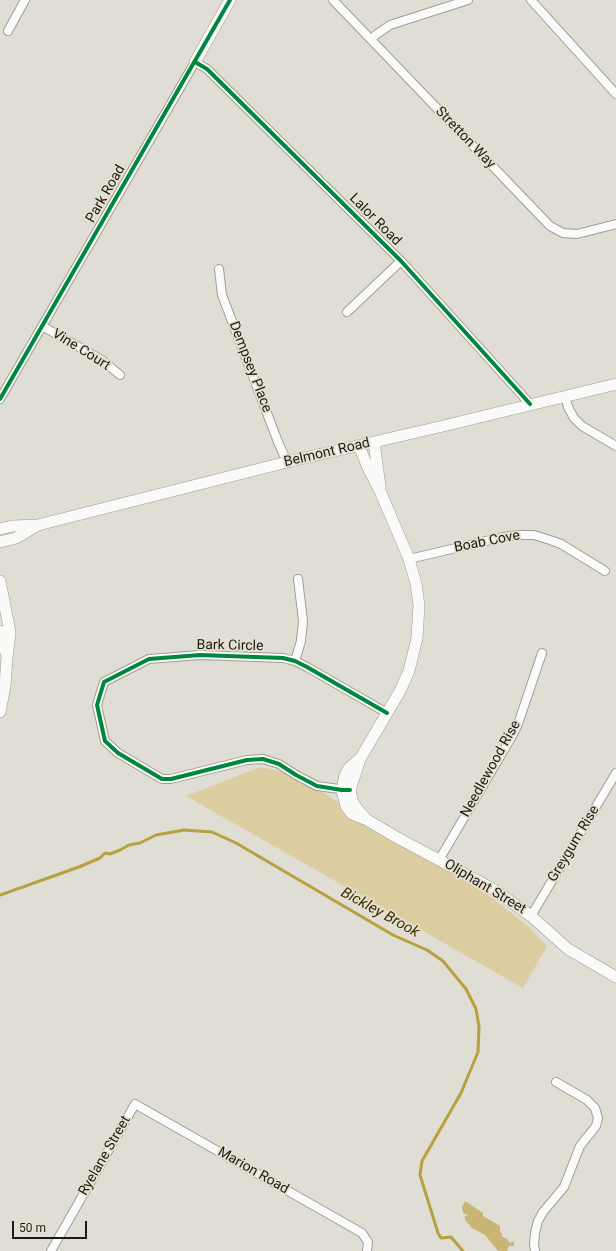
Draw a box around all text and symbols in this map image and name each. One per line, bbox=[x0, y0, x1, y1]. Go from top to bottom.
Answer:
street label: Stretton Way bbox=[431, 104, 499, 172]
street label: Park Road bbox=[83, 162, 129, 226]
street label: Lalor Road bbox=[345, 190, 405, 250]
street label: Dempsey Place bbox=[225, 319, 275, 415]
street label: Vine Court bbox=[49, 326, 113, 374]
street label: Belmont Road bbox=[282, 435, 372, 471]
street label: Boab Cove bbox=[453, 527, 521, 557]
street label: Bark Circle bbox=[196, 637, 264, 655]
street label: Needlewood Rise bbox=[457, 718, 525, 820]
street label: Greygum Rise bbox=[545, 803, 603, 885]
street label: Oliphant Street bbox=[441, 856, 529, 918]
water label: Bickley Brook bbox=[338, 884, 422, 942]
street label: Ryelane Street bbox=[75, 1113, 135, 1199]
street label: Marion Road bbox=[214, 1144, 292, 1198]
scale bar bbox=[14, 1213, 89, 1239]
text: 50 m bbox=[19, 1221, 46, 1235]

